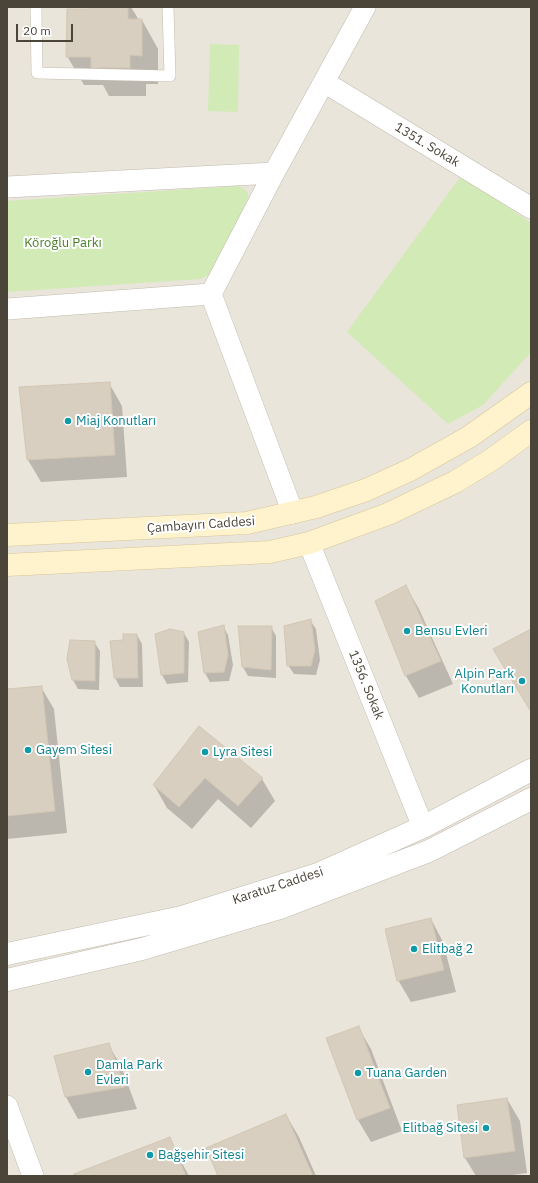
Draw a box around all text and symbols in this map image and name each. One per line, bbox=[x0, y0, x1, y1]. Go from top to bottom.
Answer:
scale bar bbox=[18, 16, 75, 42]
text: 20 m bbox=[23, 23, 51, 38]
street label: 1351. Sokak bbox=[392, 119, 462, 171]
park label: Köroğlu Parkı bbox=[24, 235, 102, 251]
place label: Miaj Konutları bbox=[76, 413, 156, 429]
marker: Miaj Konutları bbox=[63, 416, 73, 426]
street label: Çambayırı Caddesi bbox=[146, 513, 256, 537]
place label: Bensu Evleri bbox=[415, 623, 487, 639]
marker: Bensu Evleri bbox=[402, 626, 412, 636]
street label: 1356. Sokak bbox=[345, 648, 387, 722]
place label: Alpin Park Konutları bbox=[455, 666, 514, 697]
marker: Alpin Park Konutları bbox=[517, 676, 527, 686]
place label: Gayem Sitesi bbox=[36, 742, 112, 758]
place label: Lyra Sitesi bbox=[213, 744, 272, 760]
marker: Gayem Sitesi bbox=[23, 745, 33, 755]
marker: Lyra Sitesi bbox=[200, 747, 210, 757]
street label: Karatuz Caddesi bbox=[231, 864, 325, 908]
place label: Elitbağ 2 bbox=[422, 941, 473, 957]
marker: Elitbağ 2 bbox=[409, 944, 419, 954]
place label: Damla Park Evleri bbox=[96, 1057, 163, 1088]
place label: Tuana Garden bbox=[366, 1065, 447, 1081]
marker: Damla Park Evleri bbox=[83, 1067, 93, 1077]
marker: Tuana Garden bbox=[353, 1068, 363, 1078]
place label: Elitbağ Sitesi bbox=[403, 1120, 478, 1136]
marker: Elitbağ Sitesi bbox=[481, 1123, 491, 1133]
place label: Bağşehir Sitesi bbox=[158, 1147, 244, 1163]
marker: Bağşehir Sitesi bbox=[145, 1150, 155, 1160]

